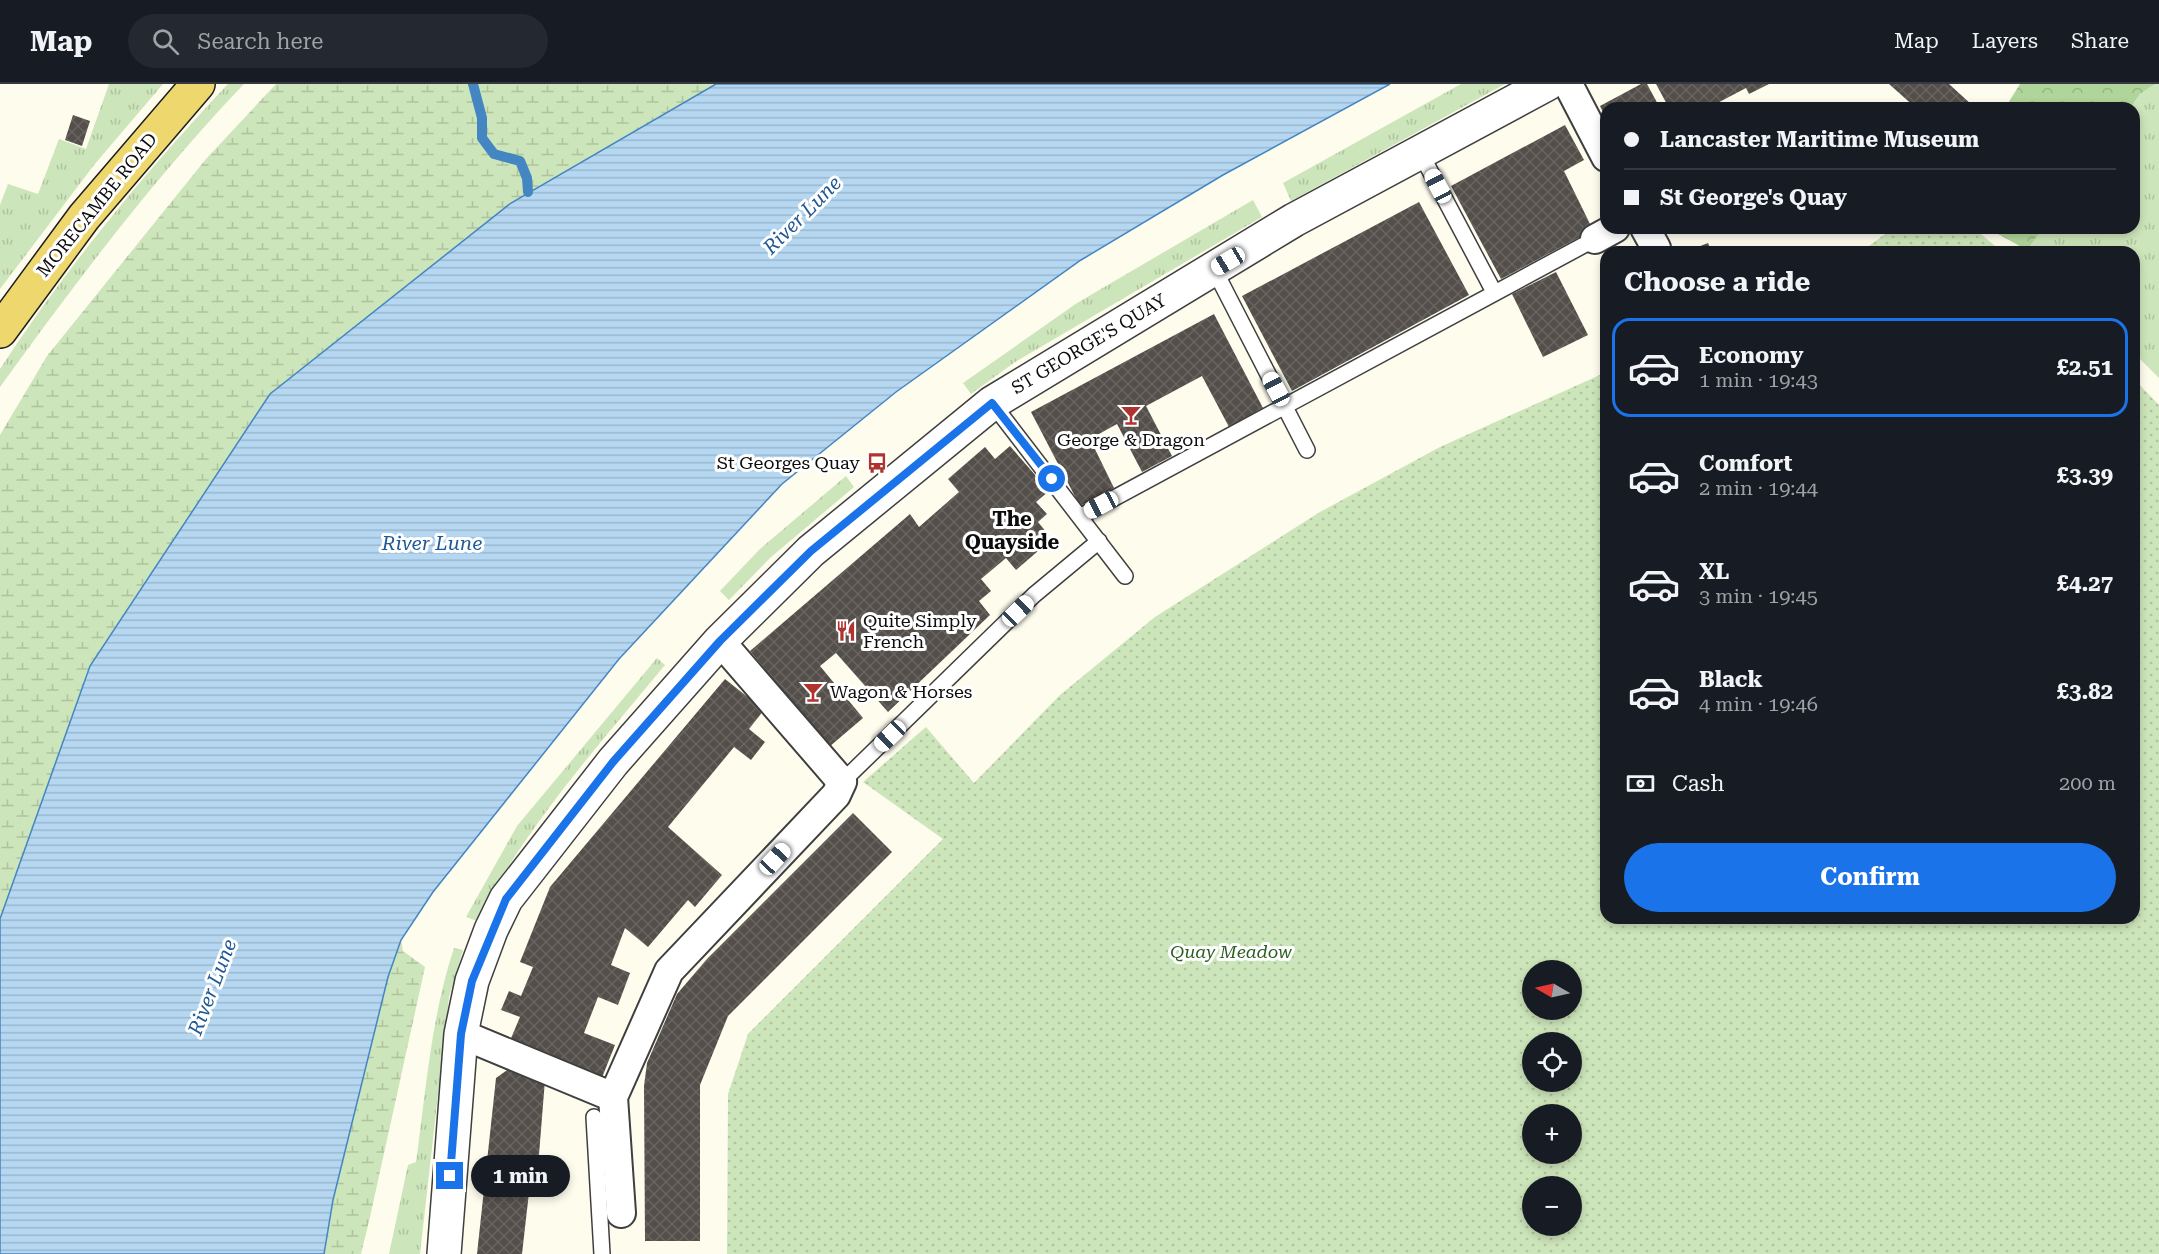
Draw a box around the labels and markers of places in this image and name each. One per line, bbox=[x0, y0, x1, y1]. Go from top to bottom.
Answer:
bar icon: George & Dragon bbox=[1119, 403, 1143, 427]
place label: George & Dragon bbox=[1057, 429, 1205, 450]
bus stop icon: St Georges Quay bbox=[865, 451, 889, 475]
place label: St Georges Quay bbox=[717, 452, 860, 473]
place label: Quite Simply French bbox=[863, 610, 977, 652]
restaurant icon: Quite Simply French bbox=[834, 619, 858, 643]
bar icon: Wagon & Horses bbox=[801, 680, 825, 704]
place label: Wagon & Horses bbox=[830, 681, 972, 702]

